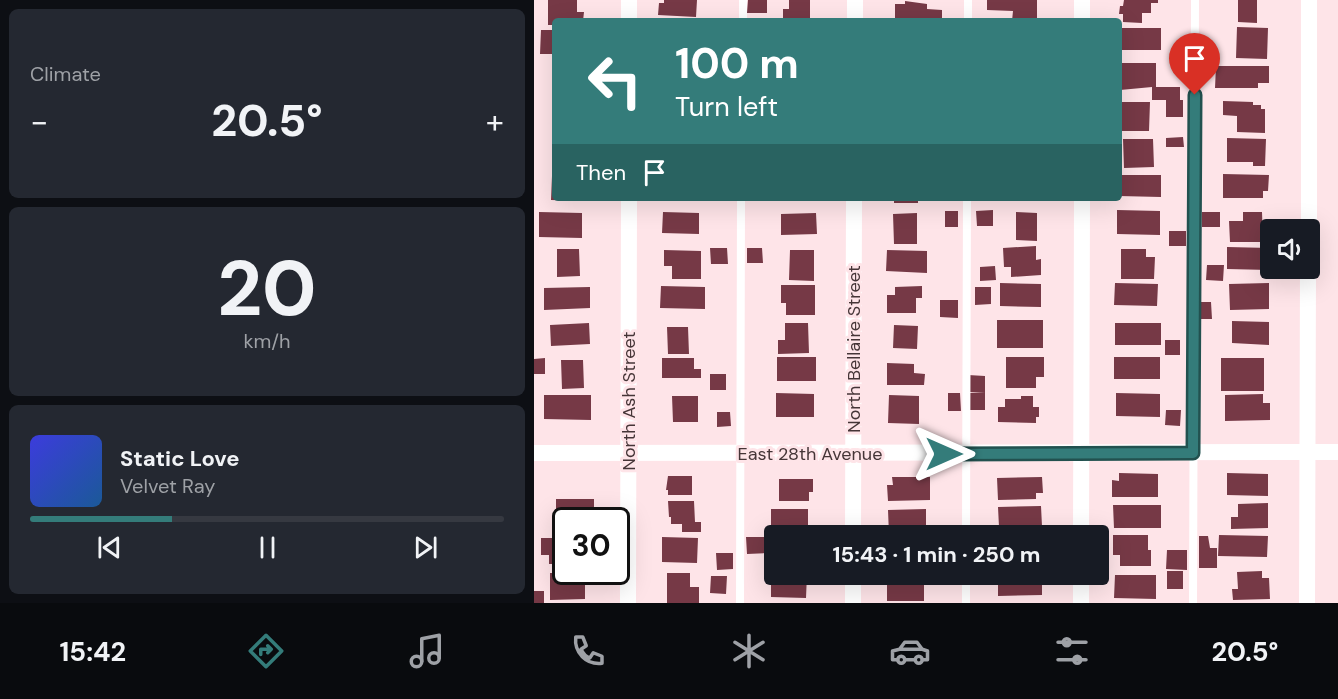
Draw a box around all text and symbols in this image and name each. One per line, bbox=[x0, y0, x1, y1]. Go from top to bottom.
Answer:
pin bbox=[1169, 33, 1220, 95]
text: 100 m bbox=[675, 36, 799, 91]
icon: left bbox=[576, 42, 654, 120]
icon: arrive bbox=[1178, 42, 1211, 75]
text: Climate bbox=[30, 61, 101, 87]
text: Turn left bbox=[675, 89, 778, 124]
text: 20.5° bbox=[211, 91, 323, 150]
text: − bbox=[30, 100, 48, 143]
text: + bbox=[486, 100, 504, 143]
icon: arrive bbox=[638, 156, 671, 189]
text: Then bbox=[576, 158, 626, 187]
map controls bbox=[1260, 219, 1320, 279]
button: sound bbox=[1260, 219, 1320, 279]
text: 20 bbox=[217, 238, 317, 339]
street label: North Bellaire Street bbox=[842, 265, 866, 433]
text: km/h bbox=[243, 328, 291, 354]
street label: North Ash Street bbox=[617, 331, 641, 471]
position arrow bbox=[912, 422, 976, 486]
street label: East 28th Avenue bbox=[738, 442, 882, 466]
text: Static Love bbox=[120, 444, 240, 473]
text: Velvet Ray bbox=[120, 473, 215, 499]
speed limit sign: 30 bbox=[552, 507, 630, 585]
icon: previous bbox=[93, 531, 126, 564]
icon: pause bbox=[251, 531, 284, 564]
icon: next bbox=[409, 531, 442, 564]
text: 15:43 · 1 min · 250 m bbox=[833, 540, 1040, 569]
icon: directions bbox=[245, 630, 287, 672]
icon: music bbox=[406, 630, 448, 672]
icon: phone bbox=[567, 630, 609, 672]
icon: climate bbox=[728, 630, 770, 672]
icon: car bbox=[889, 630, 931, 672]
icon: filters bbox=[1051, 630, 1093, 672]
text: 15:42 bbox=[60, 634, 126, 669]
text: 20.5° bbox=[1212, 634, 1278, 669]

